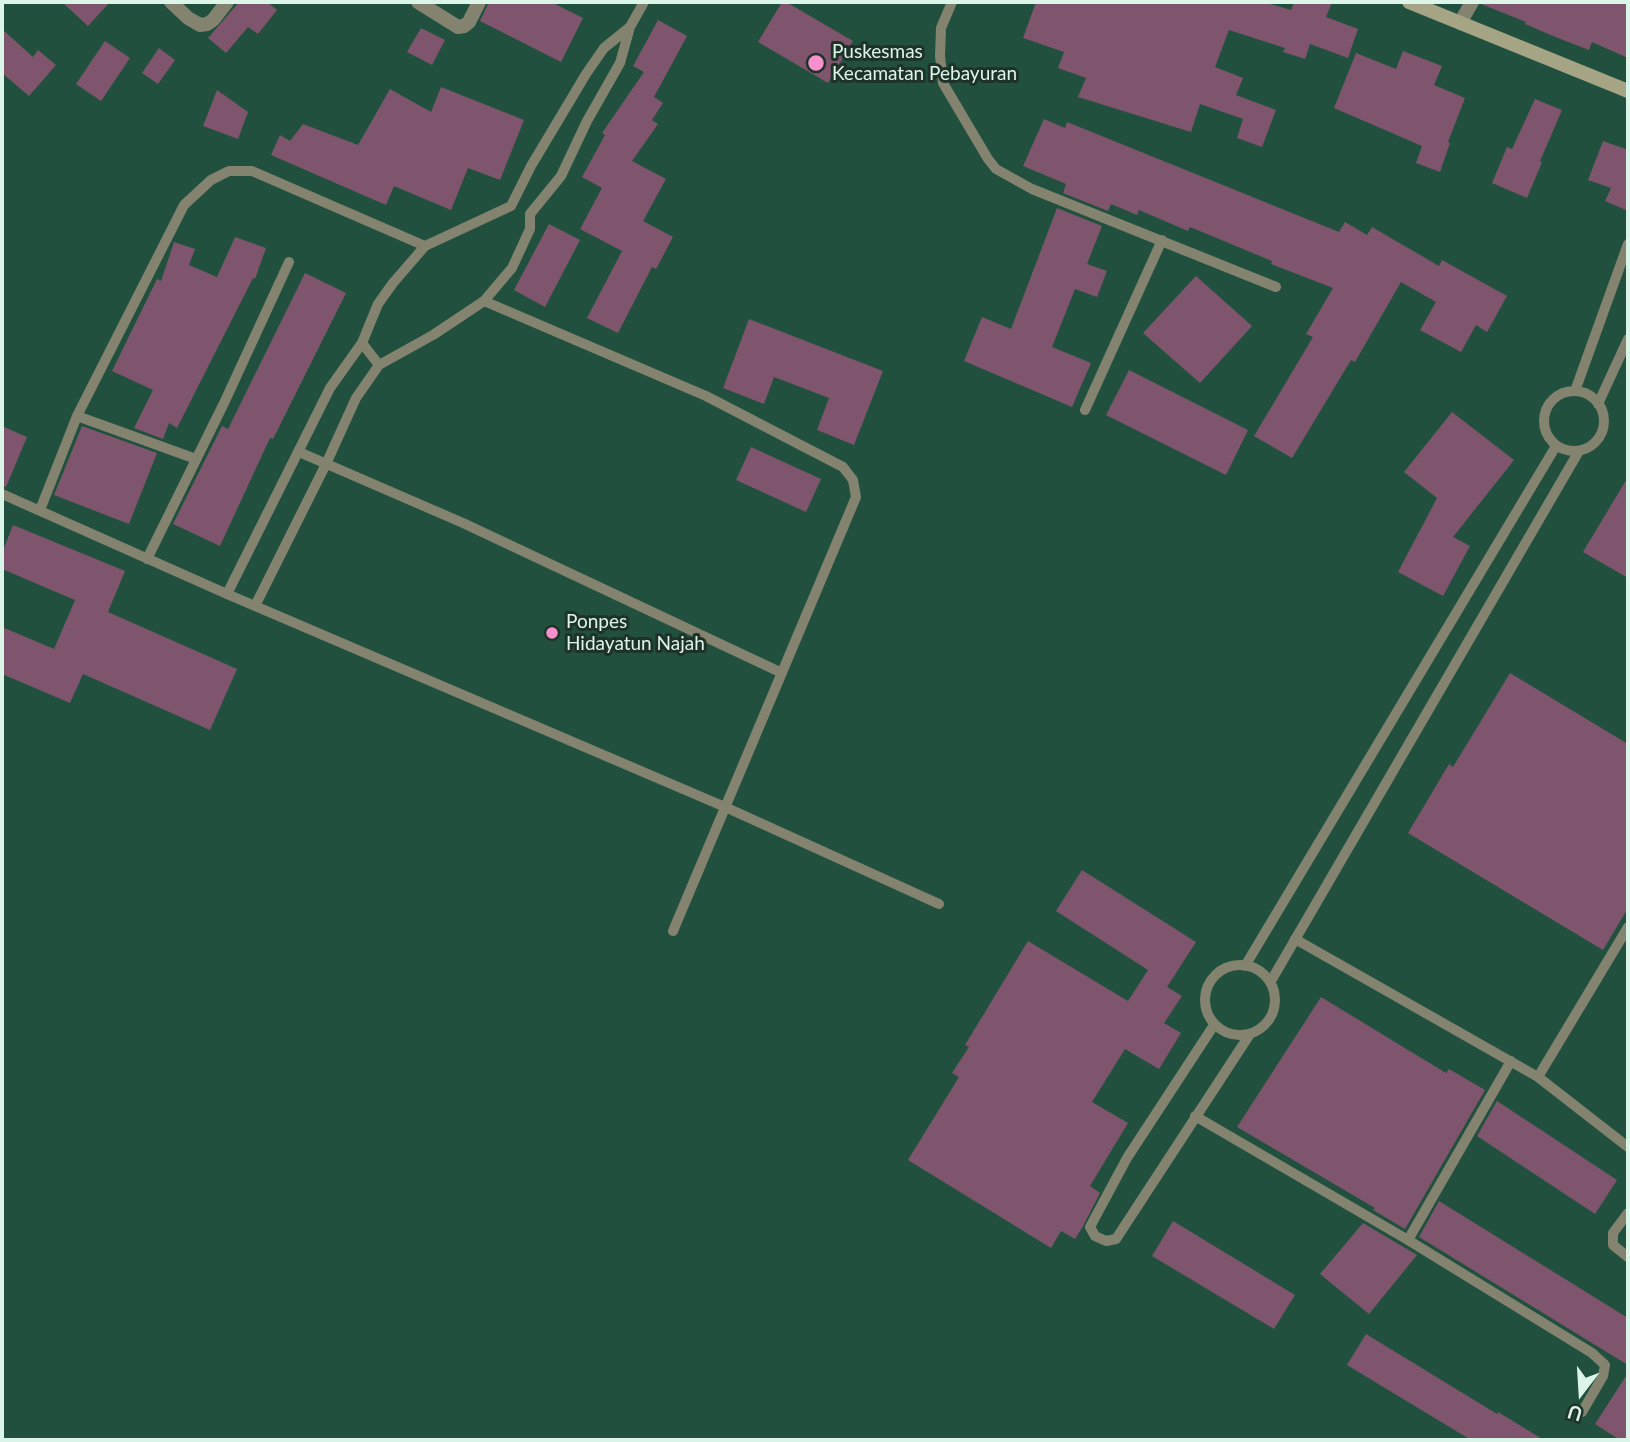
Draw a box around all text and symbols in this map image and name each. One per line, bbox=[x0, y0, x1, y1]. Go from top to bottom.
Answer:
place label: Puskesmas Kecamatan Pebayuran bbox=[832, 41, 1017, 85]
marker: Puskesmas Kecamatan Pebayuran bbox=[806, 53, 826, 73]
place label: Ponpes Hidayatun Najah bbox=[566, 611, 705, 655]
marker: Ponpes Hidayatun Najah bbox=[544, 625, 560, 641]
north arrow bbox=[1546, 1358, 1616, 1428]
text: U bbox=[1565, 1401, 1585, 1427]

